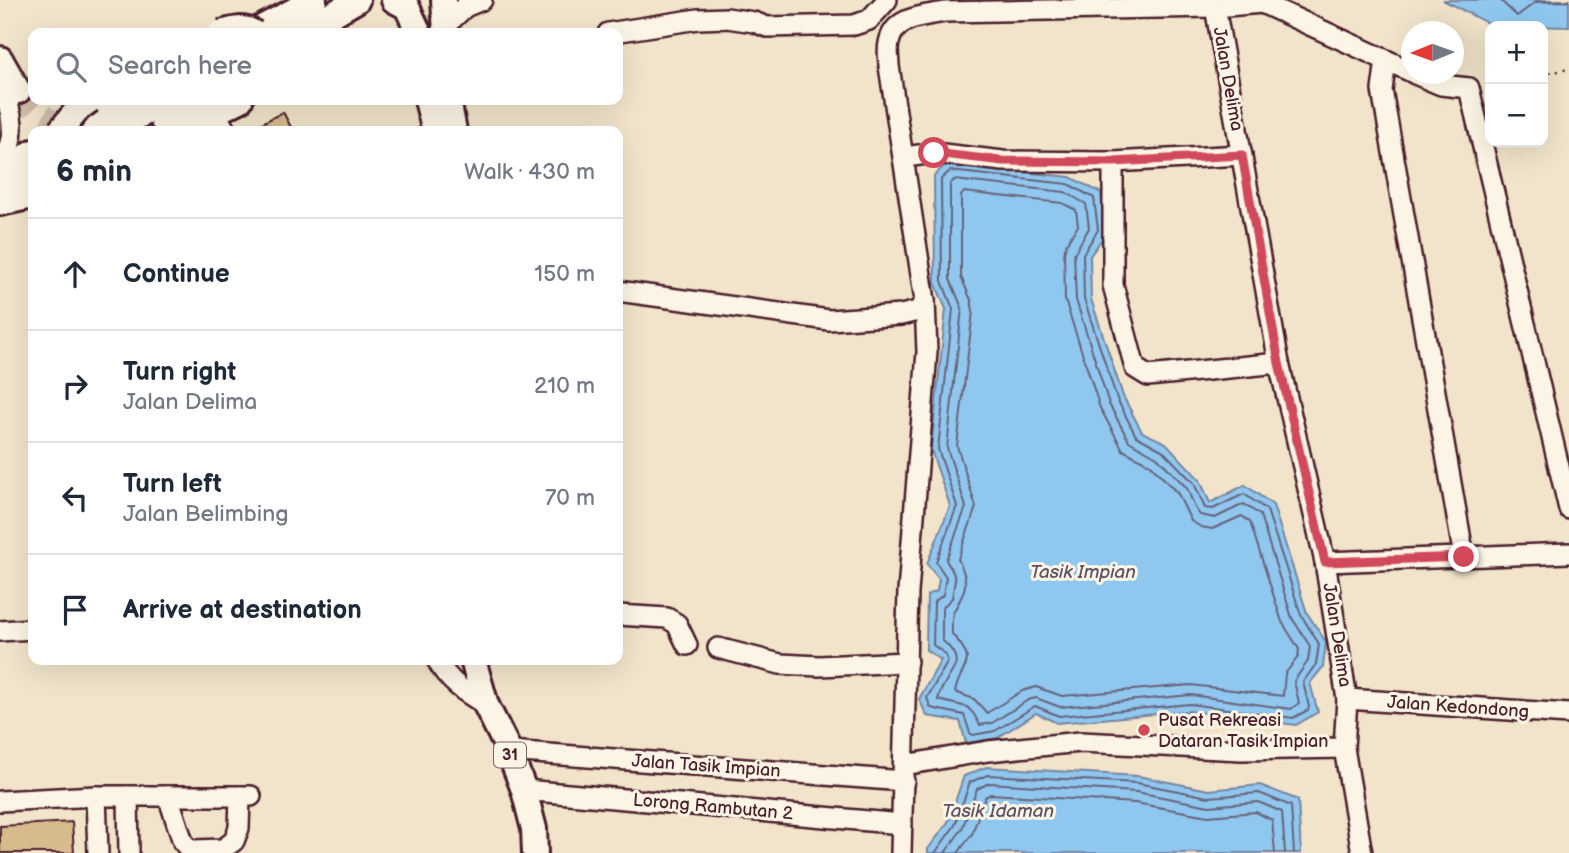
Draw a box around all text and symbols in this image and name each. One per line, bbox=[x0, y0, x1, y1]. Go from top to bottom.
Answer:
north arrow bbox=[1401, 21, 1464, 84]
map controls bbox=[1485, 21, 1548, 147]
button: + bbox=[1485, 21, 1548, 84]
street label: Jalan Delima bbox=[1209, 25, 1247, 133]
search box bbox=[28, 28, 623, 105]
icon: search bbox=[52, 48, 90, 86]
text: Search here bbox=[108, 51, 252, 82]
button: − bbox=[1485, 84, 1548, 147]
route start bbox=[918, 137, 949, 168]
text: 6 min bbox=[56, 154, 132, 190]
text: Walk · 430 m bbox=[464, 158, 595, 186]
icon: ahead bbox=[56, 255, 94, 293]
text: Continue bbox=[123, 259, 230, 290]
text: 150 m bbox=[534, 260, 595, 288]
text: Turn right bbox=[123, 357, 236, 388]
icon: right bbox=[56, 367, 94, 405]
text: 210 m bbox=[534, 372, 595, 400]
text: Jalan Delima bbox=[123, 388, 257, 416]
text: Turn left bbox=[123, 469, 222, 500]
icon: left bbox=[56, 479, 94, 517]
text: 70 m bbox=[545, 484, 595, 512]
text: Jalan Belimbing bbox=[123, 500, 288, 528]
route end bbox=[1448, 541, 1479, 572]
water label: Tasik Impian bbox=[1030, 561, 1136, 584]
street label: Jalan Delima bbox=[1318, 581, 1356, 689]
icon: arrive bbox=[56, 591, 94, 629]
text: Arrive at destination bbox=[123, 595, 362, 626]
street label: Jalan Kedondong bbox=[1386, 692, 1530, 722]
place label: Pusat Rekreasi Dataran Tasik Impian bbox=[1158, 710, 1328, 752]
marker: Pusat Rekreasi Dataran Tasik Impian bbox=[1136, 722, 1152, 738]
road number: 31 bbox=[494, 742, 526, 768]
street label: Jalan Tasik Impian bbox=[631, 750, 781, 782]
street label: Lorong Rambutan 2 bbox=[632, 790, 794, 824]
water label: Tasik Idaman bbox=[942, 800, 1054, 823]

